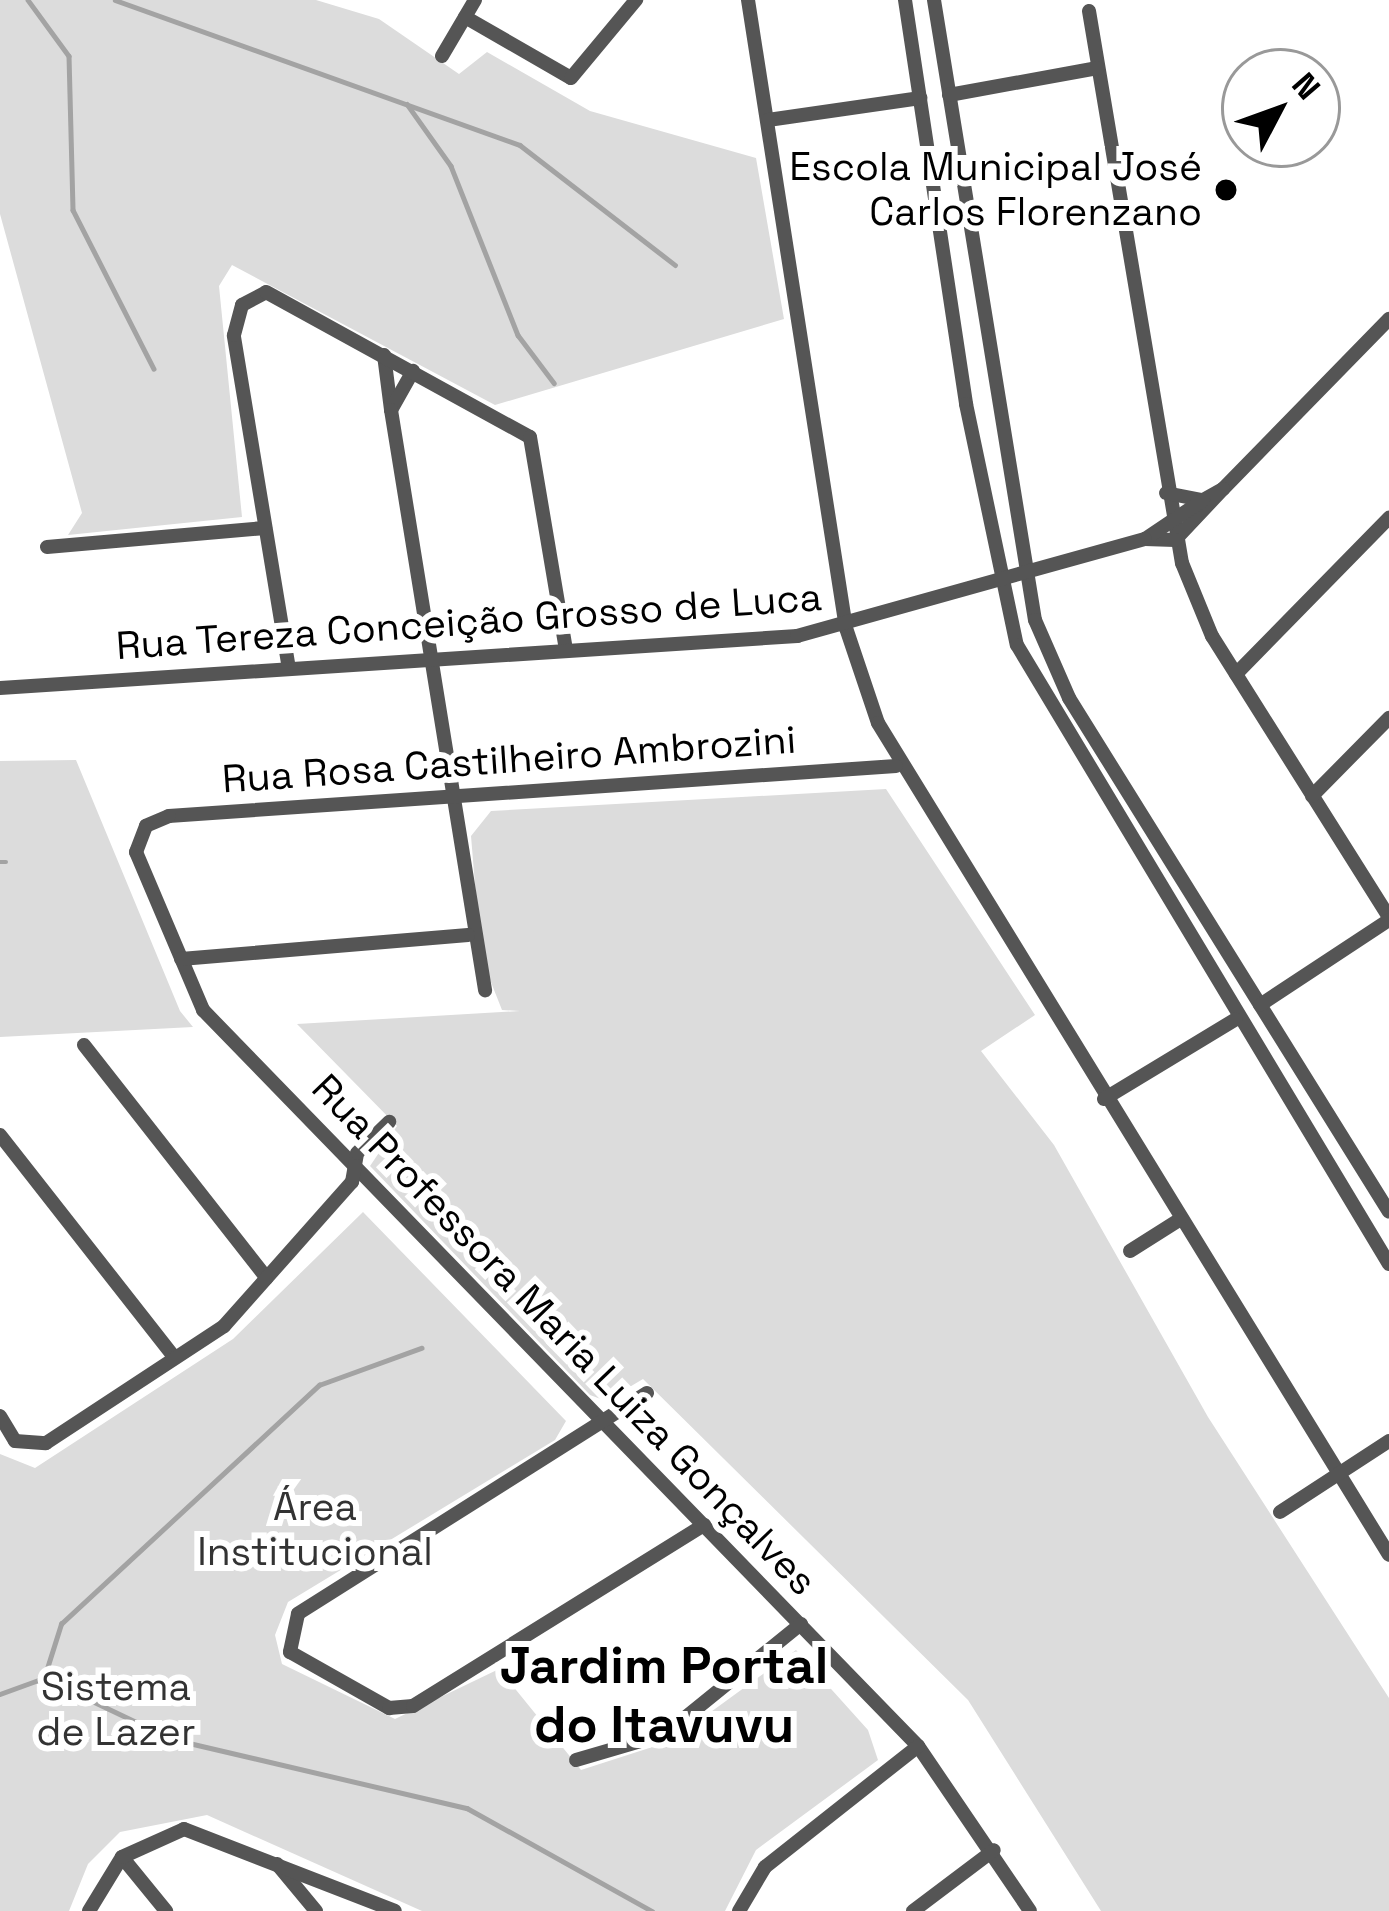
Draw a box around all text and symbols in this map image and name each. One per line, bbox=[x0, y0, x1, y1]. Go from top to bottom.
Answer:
north arrow bbox=[1221, 48, 1341, 168]
text: N bbox=[1283, 64, 1329, 108]
place label: Escola Municipal José Carlos Florenzano bbox=[789, 145, 1202, 236]
marker: Escola Municipal José Carlos Florenzano bbox=[1213, 177, 1239, 203]
street label: Rua Tereza Conceição Grosso de Luca bbox=[114, 574, 824, 670]
street label: Rua Rosa Castilheiro Ambrozini bbox=[220, 717, 798, 803]
street label: Rua Professora Maria Luiza Gonçalves bbox=[302, 1065, 826, 1605]
park label: Área Institucional bbox=[197, 1485, 433, 1576]
district label: Jardim Portal do Itavuvu bbox=[500, 1636, 828, 1756]
park label: Sistema de Lazer bbox=[36, 1665, 196, 1756]

